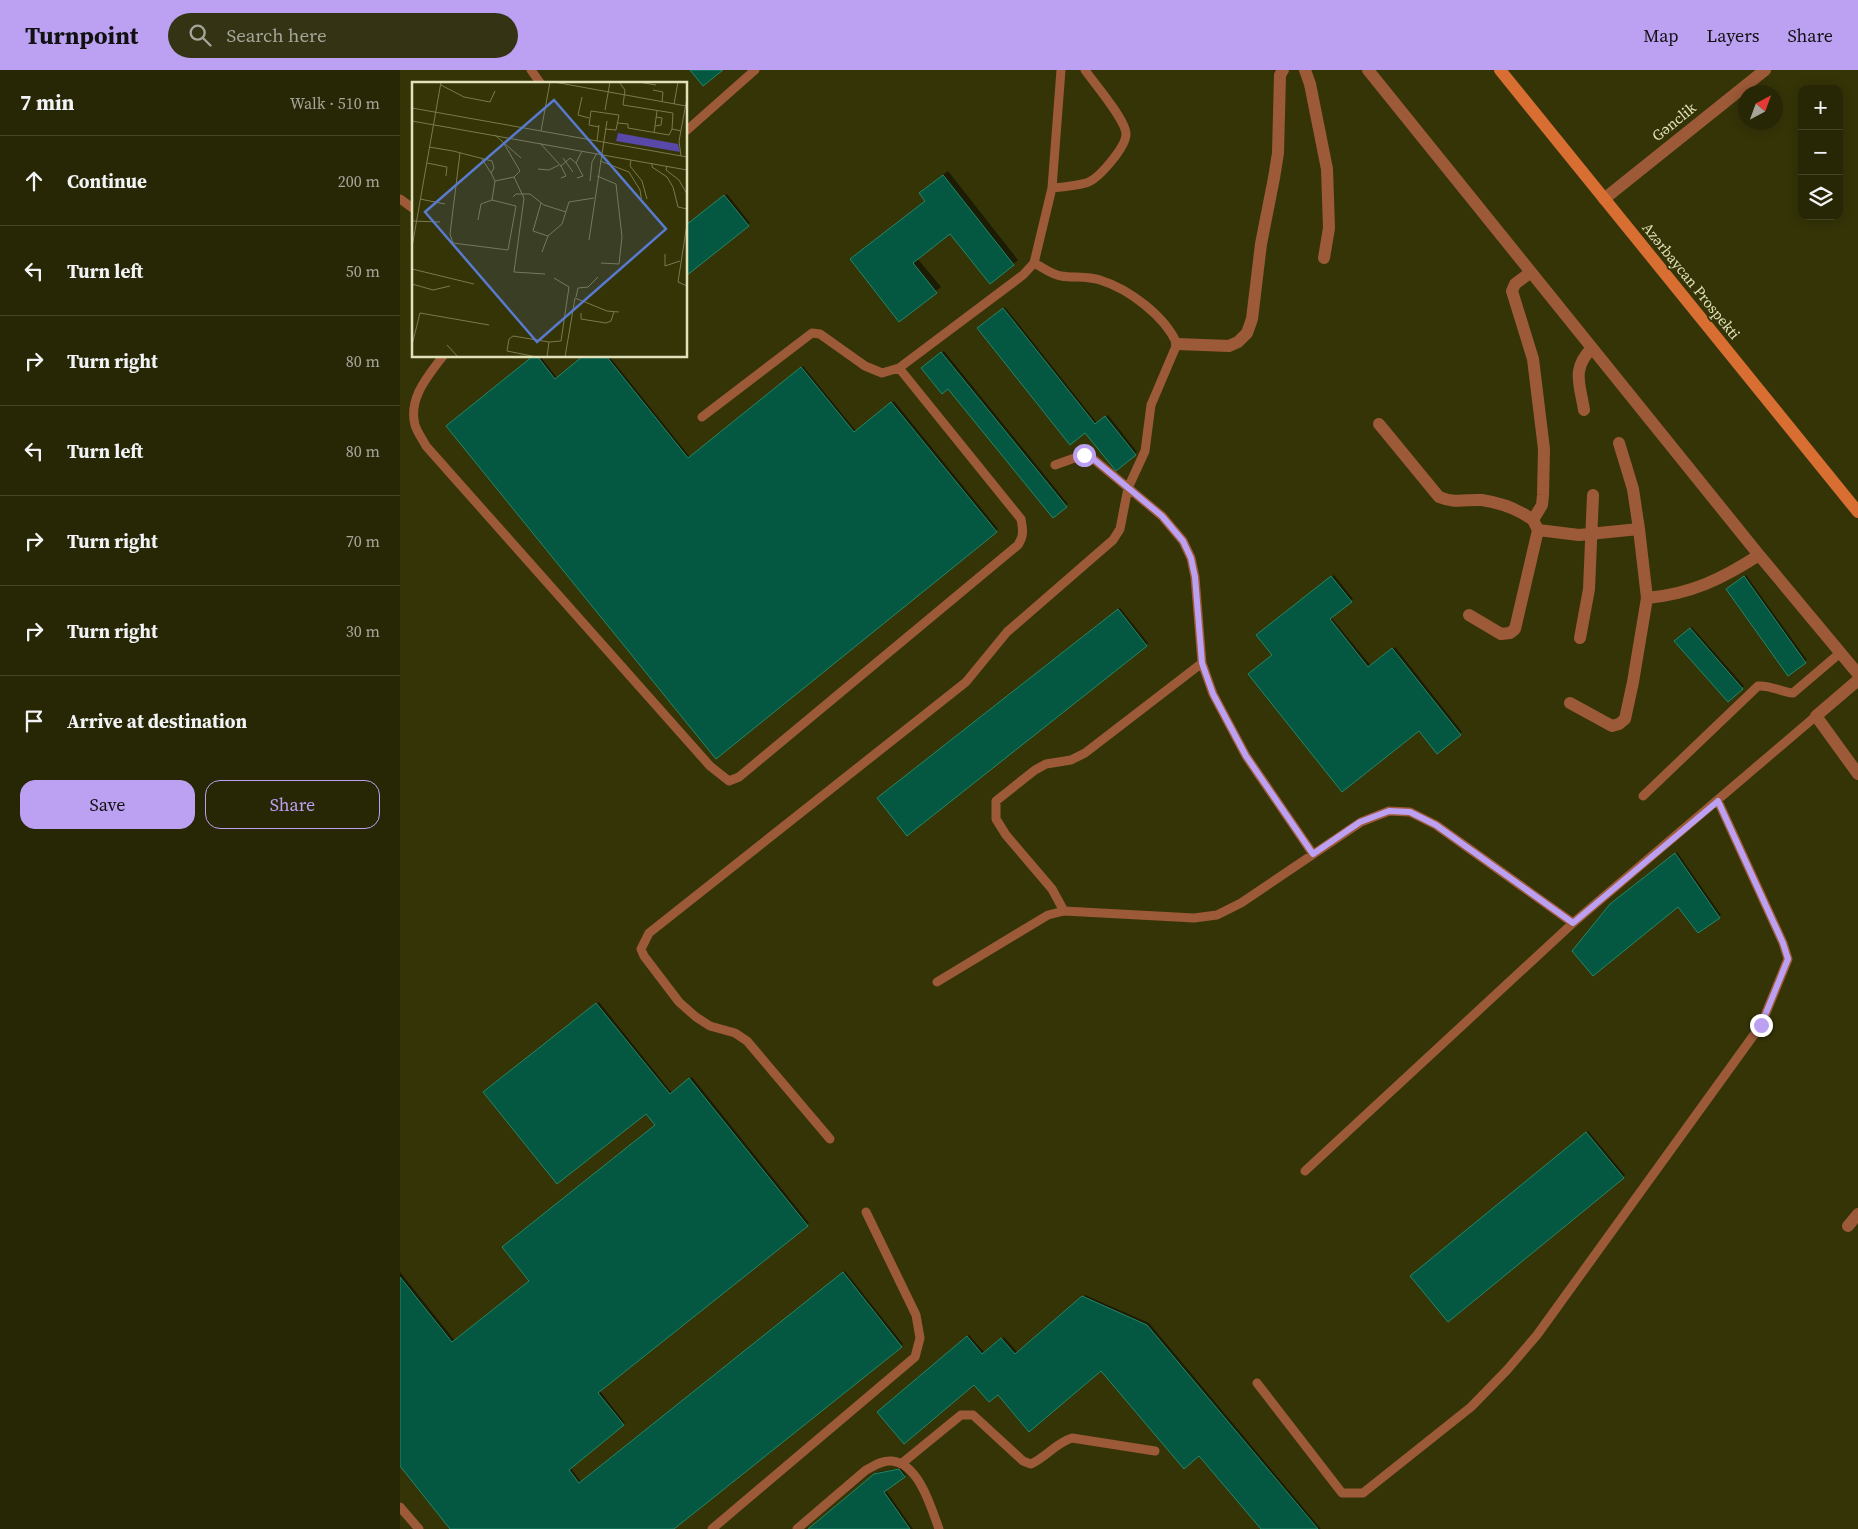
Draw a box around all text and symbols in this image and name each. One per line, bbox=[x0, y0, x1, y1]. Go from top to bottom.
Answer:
search box bbox=[168, 13, 518, 58]
text: Turnpoint bbox=[25, 19, 138, 52]
icon: search bbox=[186, 21, 214, 49]
text: Search here bbox=[226, 22, 327, 48]
text: Map bbox=[1643, 23, 1678, 48]
text: Layers bbox=[1706, 23, 1759, 48]
text: Share bbox=[1787, 23, 1833, 48]
inset map bbox=[412, 82, 688, 358]
north arrow bbox=[1738, 85, 1783, 130]
map controls bbox=[1798, 85, 1843, 220]
button: + bbox=[1798, 85, 1843, 130]
text: 7 min bbox=[20, 88, 75, 117]
text: Walk · 510 m bbox=[290, 92, 380, 114]
street label: Gənclik bbox=[1647, 97, 1701, 146]
button: − bbox=[1798, 130, 1843, 175]
icon: ahead bbox=[20, 167, 48, 195]
text: Continue bbox=[67, 168, 147, 194]
text: 200 m bbox=[338, 170, 380, 192]
button: layers bbox=[1798, 175, 1843, 220]
street label: Azərbaycan Prospekti bbox=[1638, 218, 1745, 344]
icon: left bbox=[20, 257, 48, 285]
text: Turn left bbox=[67, 258, 143, 284]
text: 50 m bbox=[346, 260, 380, 282]
icon: right bbox=[20, 347, 48, 375]
text: Turn right bbox=[67, 348, 158, 374]
text: 80 m bbox=[346, 350, 380, 372]
icon: left bbox=[20, 437, 48, 465]
text: Turn left bbox=[67, 438, 143, 464]
text: 80 m bbox=[346, 440, 380, 462]
route start bbox=[1073, 444, 1096, 467]
icon: right bbox=[20, 527, 48, 555]
text: Turn right bbox=[67, 528, 158, 554]
text: 70 m bbox=[346, 530, 380, 552]
icon: right bbox=[20, 617, 48, 645]
text: Turn right bbox=[67, 618, 158, 644]
text: 30 m bbox=[346, 620, 380, 642]
icon: arrive bbox=[20, 707, 48, 735]
text: Arrive at destination bbox=[67, 708, 247, 734]
button: Save bbox=[20, 780, 195, 829]
button: Share bbox=[205, 780, 380, 829]
route end bbox=[1750, 1014, 1773, 1037]

